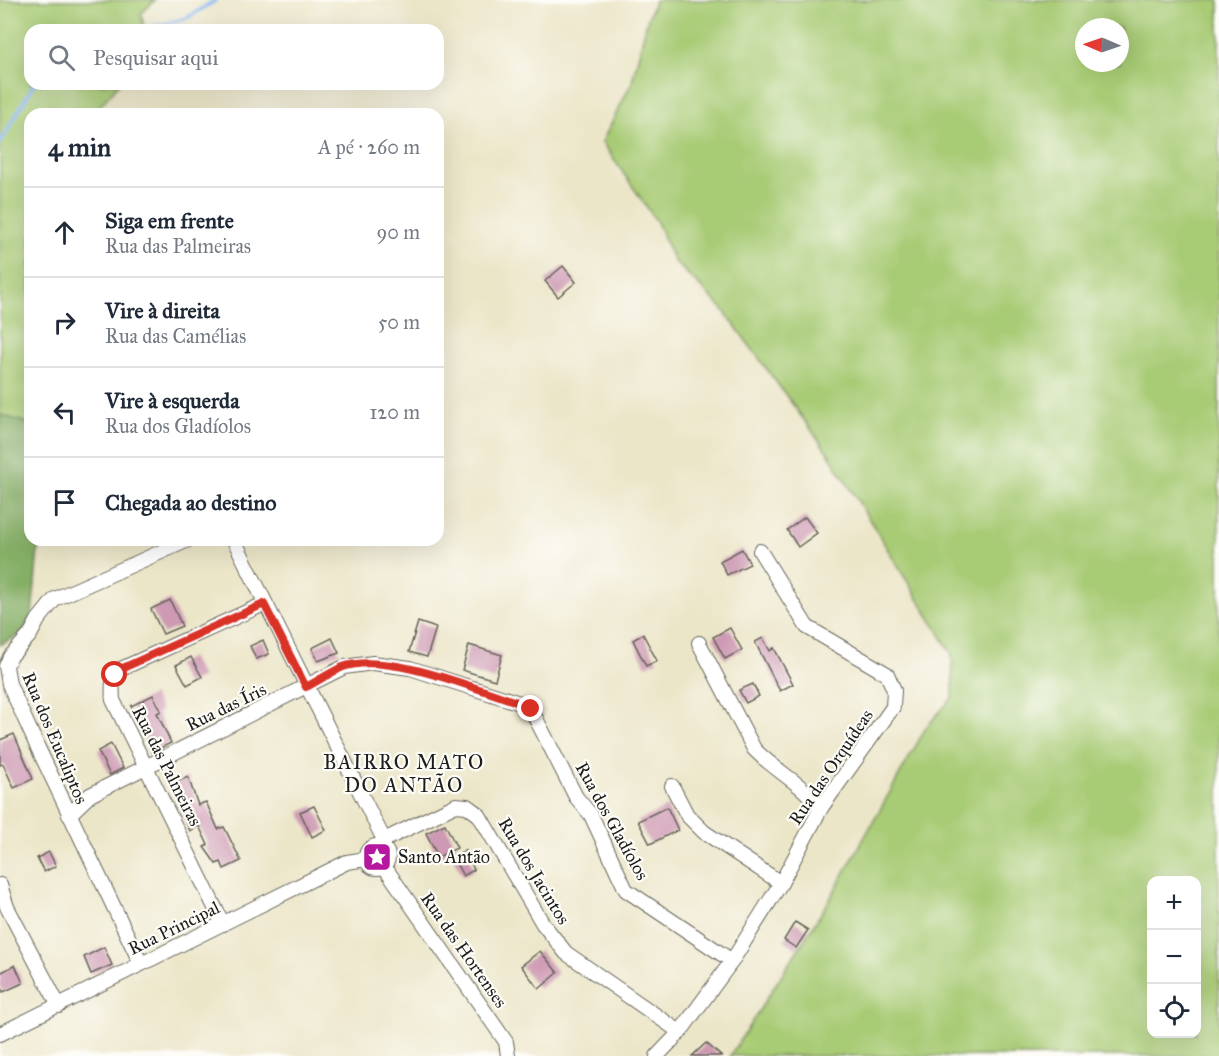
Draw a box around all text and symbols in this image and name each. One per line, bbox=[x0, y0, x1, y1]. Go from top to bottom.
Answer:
north arrow bbox=[1075, 18, 1129, 72]
search box bbox=[24, 24, 444, 90]
icon: search bbox=[45, 41, 78, 74]
text: Pesquisar aqui bbox=[93, 44, 218, 71]
text: 4 min bbox=[48, 131, 111, 163]
text: A pé · 260 m bbox=[318, 135, 420, 159]
text: Siga em frente bbox=[105, 207, 234, 234]
icon: ahead bbox=[48, 216, 81, 249]
text: 90 m bbox=[377, 220, 420, 244]
text: Rua das Palmeiras bbox=[105, 234, 251, 258]
text: Vire à direita bbox=[105, 297, 220, 324]
icon: right bbox=[48, 306, 81, 339]
text: 50 m bbox=[378, 310, 420, 334]
text: Rua das Camélias bbox=[105, 324, 246, 348]
text: Vire à esquerda bbox=[105, 387, 239, 414]
icon: left bbox=[48, 396, 81, 429]
text: 120 m bbox=[369, 400, 420, 424]
text: Rua dos Gladíolos bbox=[105, 414, 251, 438]
icon: arrive bbox=[48, 486, 81, 519]
text: Chegada ao destino bbox=[105, 489, 276, 516]
route start bbox=[101, 661, 127, 687]
street label: Rua dos Eucaliptos bbox=[17, 669, 93, 807]
street label: Rua das Íris bbox=[181, 676, 270, 736]
route end bbox=[517, 695, 543, 721]
street label: Rua das Palmeiras bbox=[127, 702, 207, 830]
street label: Rua das Orquídeas bbox=[784, 705, 879, 830]
district label: BAIRRO MATO DO ANTÃO bbox=[323, 750, 485, 797]
street label: Rua dos Gladíolos bbox=[571, 758, 653, 884]
street label: Rua dos Jacintos bbox=[493, 813, 575, 929]
place icon: Santo Antão bbox=[361, 841, 393, 873]
place label: Santo Antão bbox=[398, 846, 490, 868]
map controls bbox=[1147, 876, 1201, 1038]
button: + bbox=[1147, 876, 1201, 930]
street label: Rua das Hortenses bbox=[416, 888, 512, 1012]
street label: Rua Principal bbox=[125, 896, 224, 960]
button: − bbox=[1147, 930, 1201, 984]
button: locate bbox=[1147, 984, 1201, 1038]

